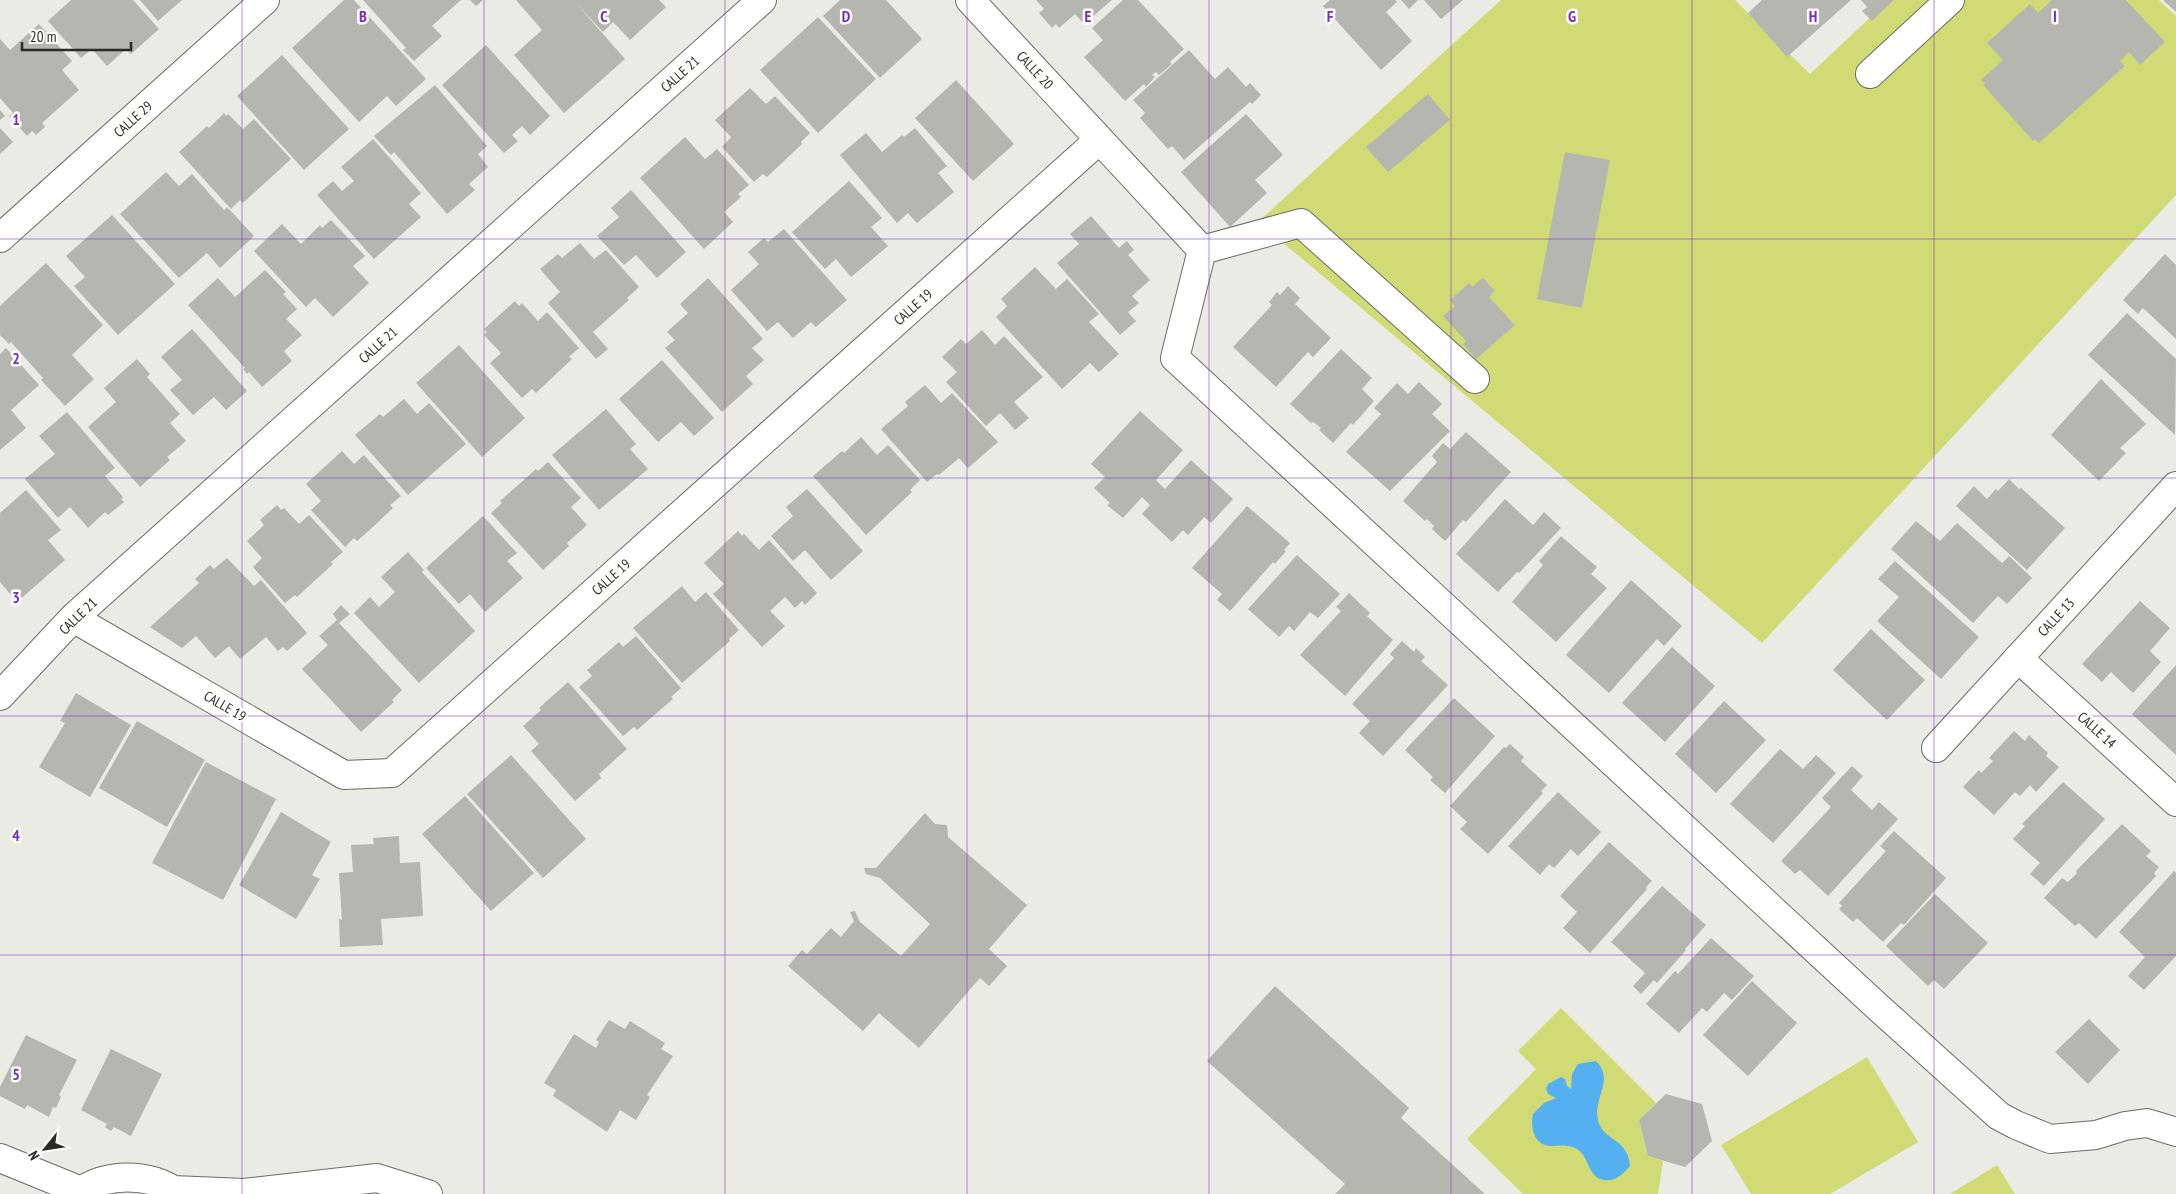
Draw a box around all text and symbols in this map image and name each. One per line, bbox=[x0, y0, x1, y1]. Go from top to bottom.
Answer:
text: B bbox=[359, 6, 367, 26]
text: C bbox=[600, 6, 608, 26]
text: D bbox=[842, 6, 851, 26]
text: E bbox=[1085, 6, 1092, 26]
text: F bbox=[1327, 6, 1334, 26]
text: G bbox=[1568, 6, 1576, 26]
text: H bbox=[1809, 6, 1817, 26]
text: I bbox=[2053, 6, 2057, 26]
scale bar bbox=[22, 20, 131, 52]
text: 20 m bbox=[30, 27, 56, 46]
street label: CALLE 20 bbox=[1013, 47, 1057, 93]
street label: CALLE 21 bbox=[657, 52, 703, 96]
street label: CALLE 29 bbox=[110, 97, 156, 141]
text: 1 bbox=[12, 109, 20, 129]
street label: CALLE 19 bbox=[890, 285, 936, 329]
street label: CALLE 21 bbox=[355, 323, 401, 367]
text: 2 bbox=[12, 348, 20, 368]
street label: CALLE 19 bbox=[588, 555, 634, 599]
text: 3 bbox=[12, 587, 20, 607]
street label: CALLE 21 bbox=[55, 594, 101, 638]
street label: CALLE 13 bbox=[2034, 594, 2078, 640]
street label: CALLE 19 bbox=[201, 687, 249, 725]
street label: CALLE 14 bbox=[2074, 708, 2121, 753]
text: 4 bbox=[12, 825, 20, 845]
text: 5 bbox=[12, 1064, 20, 1084]
north arrow bbox=[20, 1124, 70, 1174]
text: N bbox=[24, 1148, 43, 1163]

